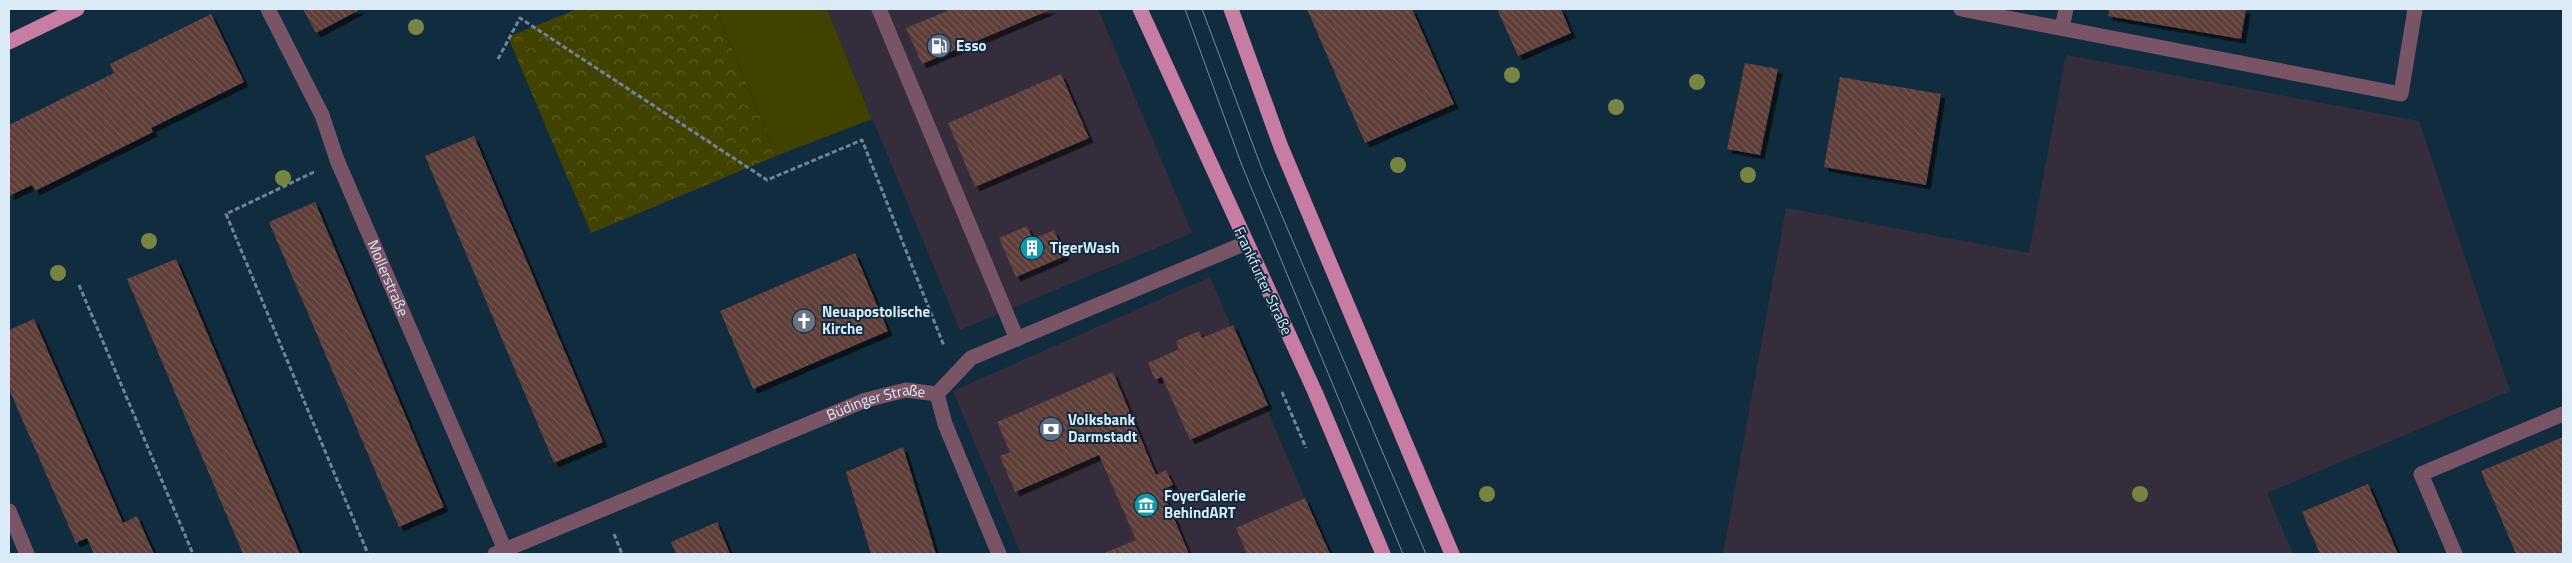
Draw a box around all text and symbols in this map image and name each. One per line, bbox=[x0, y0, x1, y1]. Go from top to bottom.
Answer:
fuel station icon: Esso bbox=[926, 33, 952, 59]
place label: Esso bbox=[956, 34, 986, 57]
street label: Frankfurter Straße bbox=[1228, 223, 1299, 339]
building icon: TigerWash bbox=[1019, 235, 1045, 261]
street label: Mollerstraße bbox=[362, 236, 415, 320]
place label: TigerWash bbox=[1050, 236, 1120, 259]
place label: Neuapostolische Kirche bbox=[822, 300, 931, 340]
church icon: Neuapostolische Kirche bbox=[791, 308, 817, 334]
street label: Büdinger Straße bbox=[823, 377, 927, 426]
place label: Volksbank Darmstadt bbox=[1068, 408, 1138, 448]
bank icon: Volksbank Darmstadt bbox=[1038, 416, 1064, 442]
place label: FoyerGalerie BehindART bbox=[1164, 484, 1246, 524]
museum icon: FoyerGalerie BehindART bbox=[1133, 492, 1159, 518]

